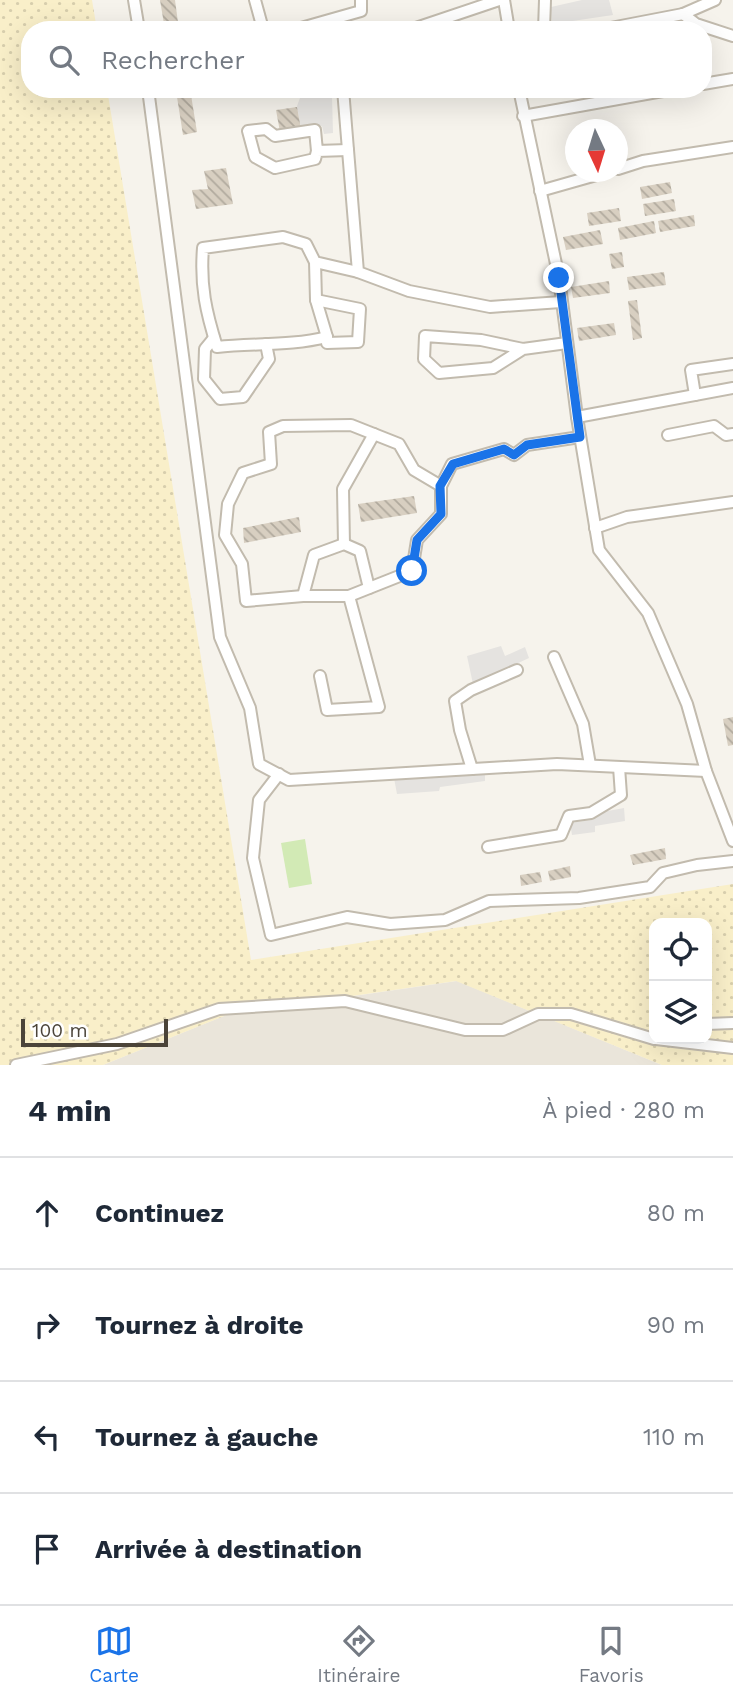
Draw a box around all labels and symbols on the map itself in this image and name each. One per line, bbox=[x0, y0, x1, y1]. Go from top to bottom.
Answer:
north arrow bbox=[565, 119, 628, 182]
route end bbox=[543, 262, 574, 293]
route start bbox=[396, 555, 427, 586]
scale bar bbox=[21, 1016, 168, 1048]

